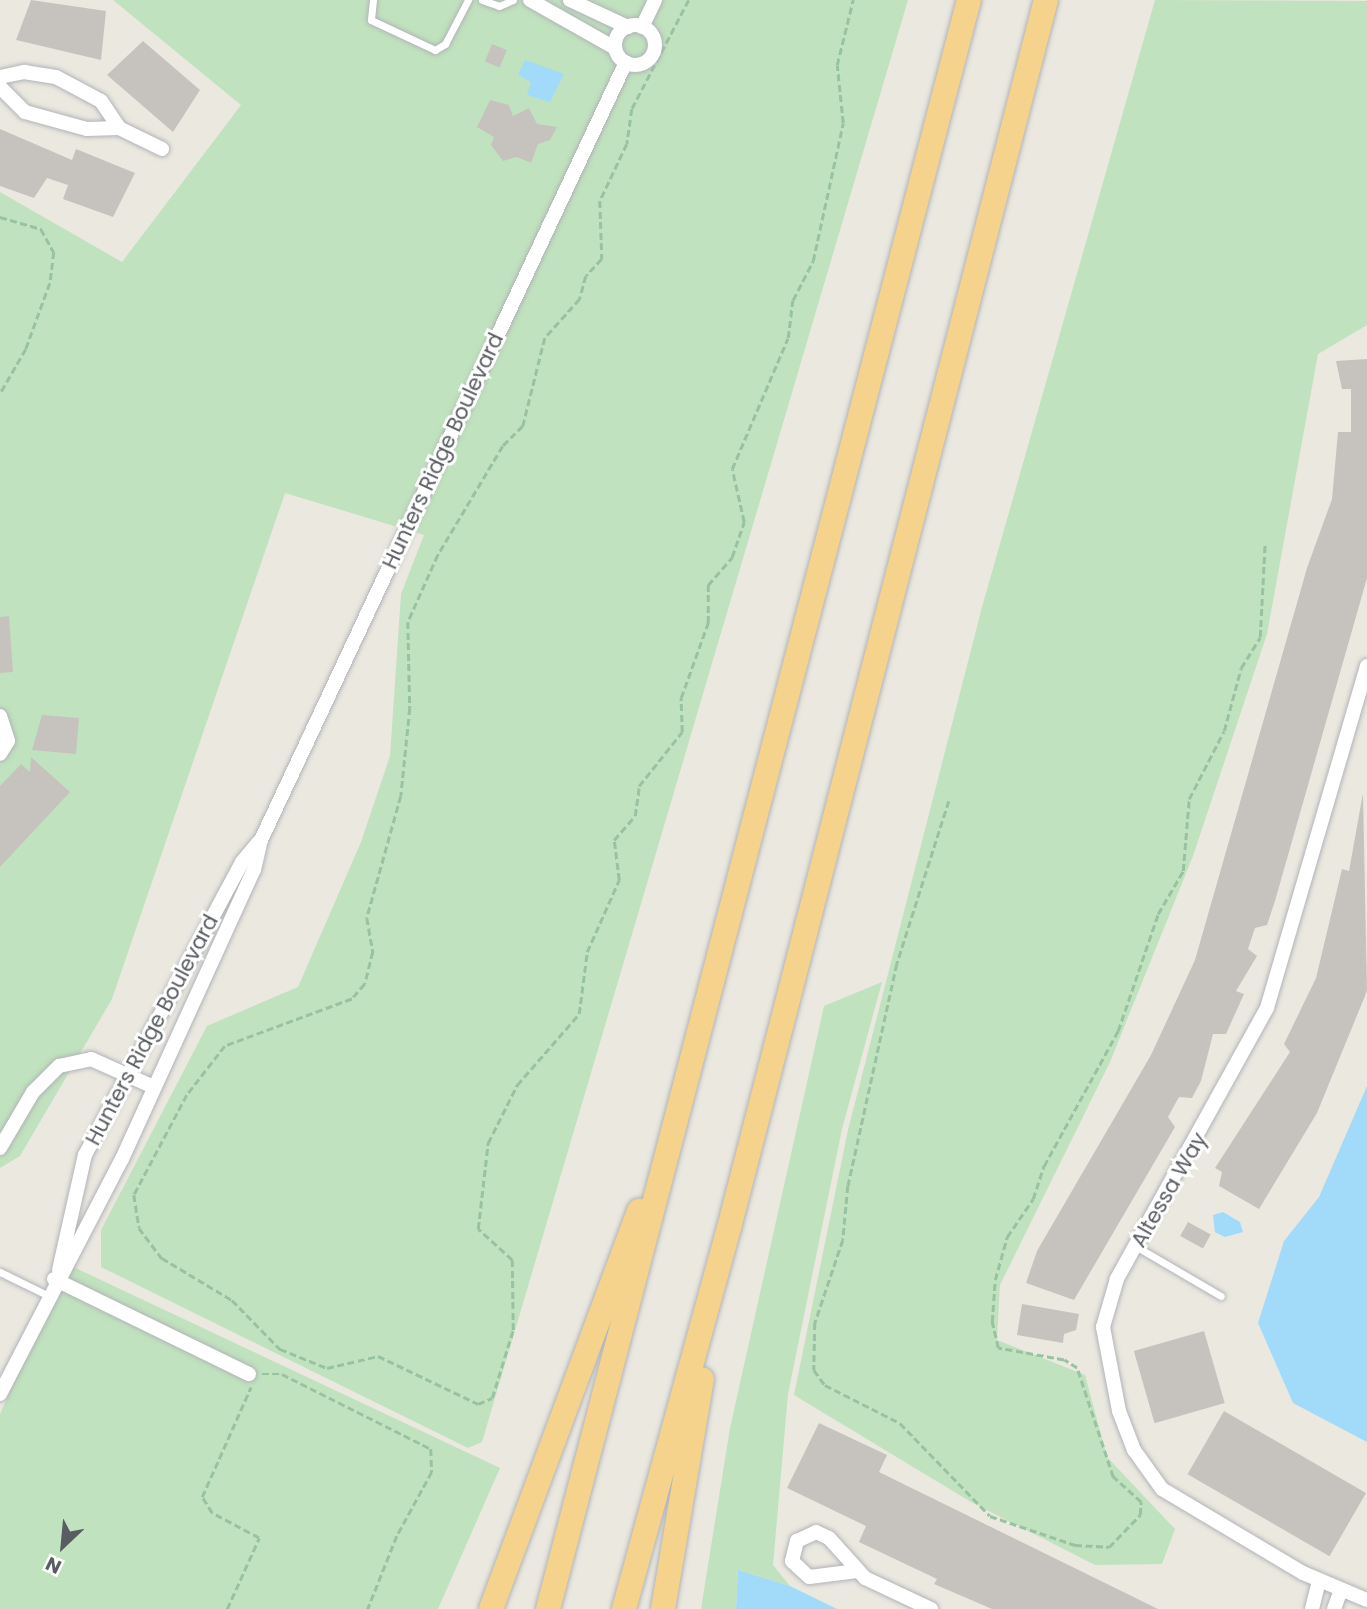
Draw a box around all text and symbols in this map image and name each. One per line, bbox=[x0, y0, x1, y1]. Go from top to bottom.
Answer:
street label: Hunters Ridge Boulevard bbox=[377, 329, 509, 573]
street label: Hunters Ridge Boulevard bbox=[80, 910, 224, 1150]
street label: Altessa Way bbox=[1126, 1128, 1212, 1252]
north arrow bbox=[28, 1511, 98, 1581]
text: N bbox=[41, 1550, 66, 1581]

